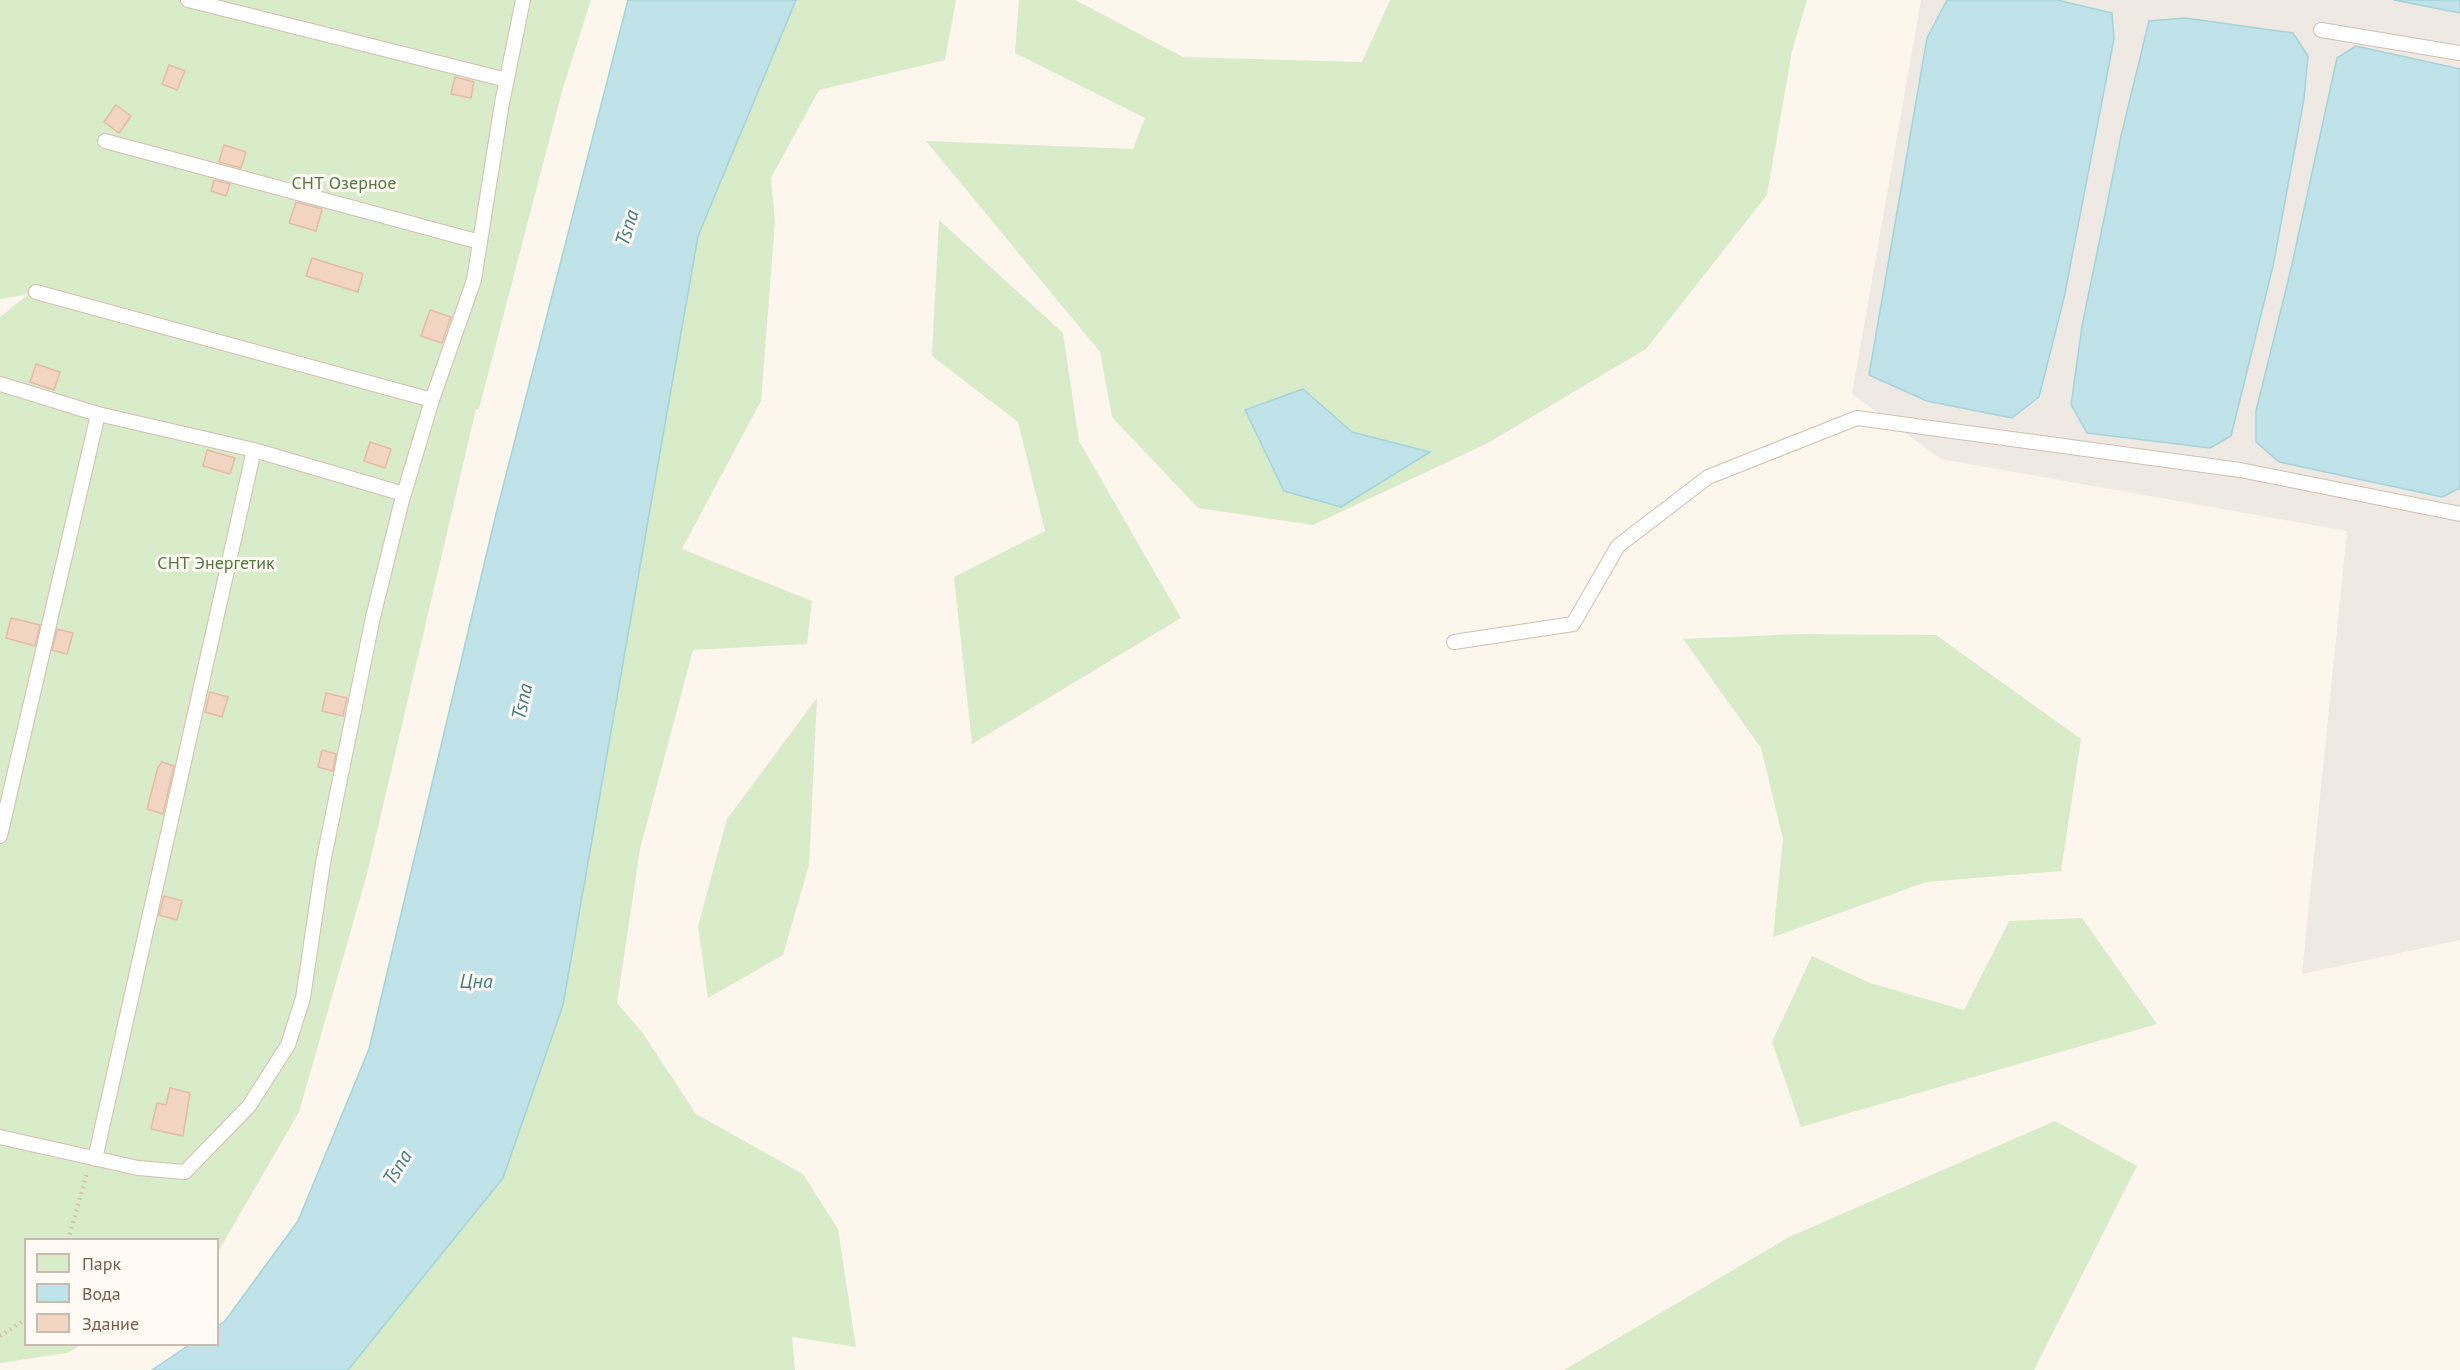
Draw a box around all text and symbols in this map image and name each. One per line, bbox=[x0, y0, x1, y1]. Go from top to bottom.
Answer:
park label: СНТ Озерное bbox=[292, 173, 396, 195]
water label: Tsna bbox=[611, 207, 645, 249]
park label: СНТ Энергетик bbox=[157, 553, 275, 575]
water label: Tsna bbox=[507, 682, 539, 722]
water label: Цна bbox=[459, 970, 493, 994]
water label: Tsna bbox=[378, 1146, 418, 1190]
legend bbox=[24, 1238, 219, 1346]
text: Парк bbox=[82, 1252, 121, 1275]
text: Вода bbox=[82, 1282, 121, 1305]
text: Здание bbox=[82, 1312, 139, 1335]

